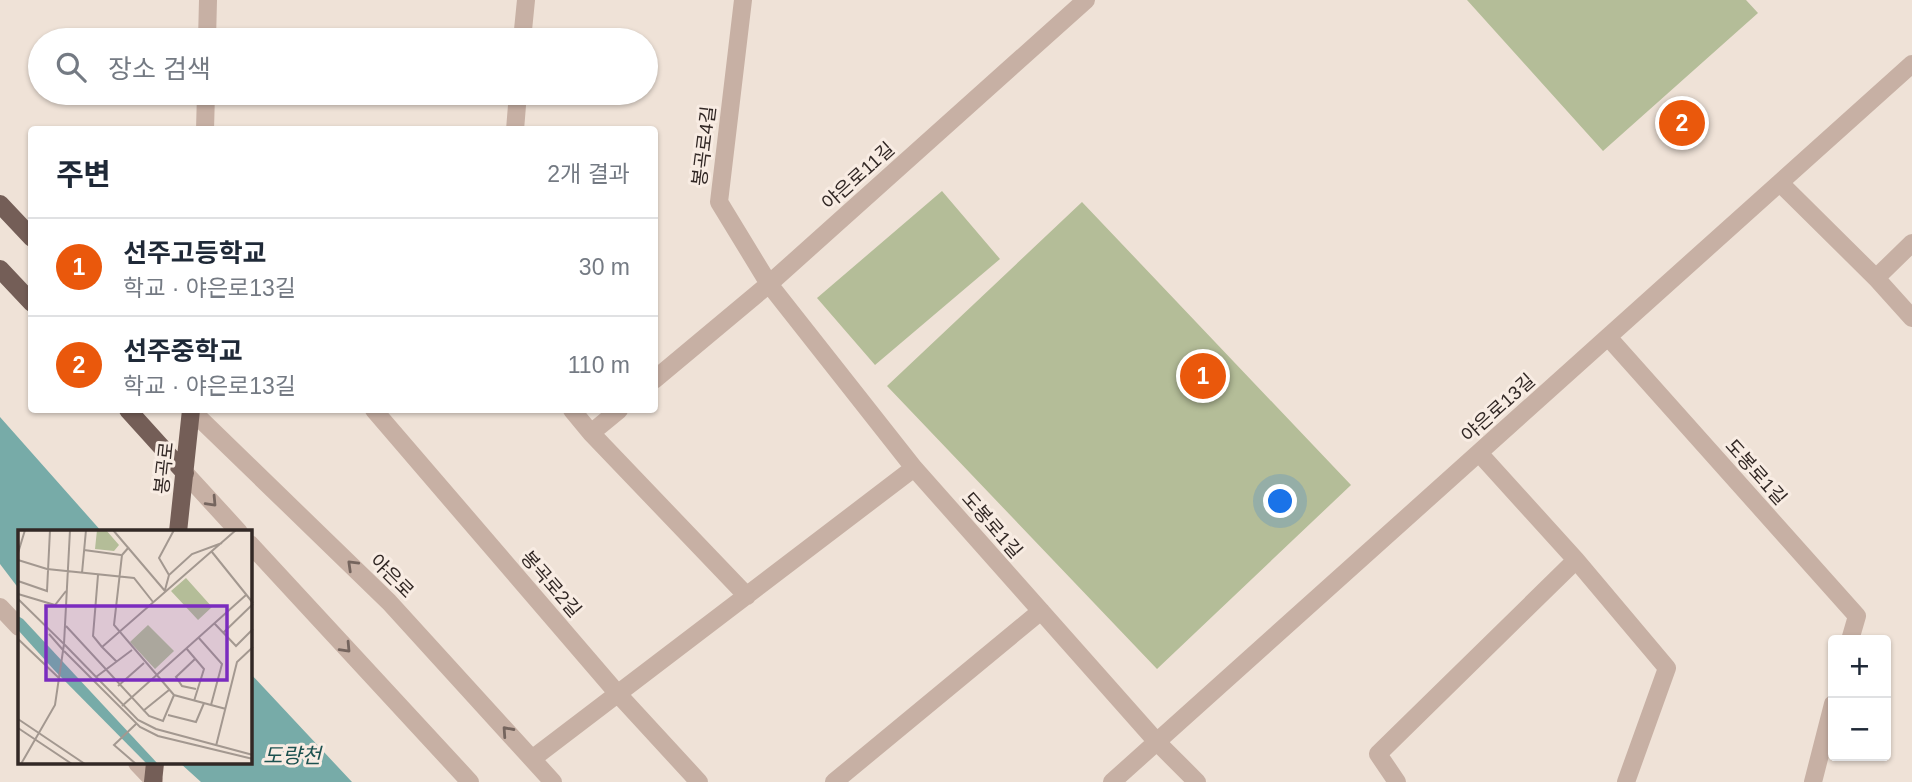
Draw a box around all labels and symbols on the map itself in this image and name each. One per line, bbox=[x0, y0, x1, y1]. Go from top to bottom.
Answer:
pin: 2 bbox=[1659, 97, 1705, 149]
street label: 봉곡로4길 bbox=[689, 105, 719, 187]
street label: 야은로11길 bbox=[818, 138, 898, 214]
pin: 1 bbox=[1180, 350, 1226, 402]
street label: 야은로13길 bbox=[1457, 370, 1539, 446]
street label: 도봉로1길 bbox=[1721, 435, 1791, 509]
street label: 봉곡로 bbox=[151, 441, 177, 495]
your location bbox=[1263, 484, 1297, 518]
street label: 도봉로1길 bbox=[958, 488, 1026, 562]
one-way arrow bbox=[204, 494, 216, 507]
inset map bbox=[18, 530, 252, 764]
street label: 봉곡로2길 bbox=[517, 547, 585, 621]
street label: 야은로 bbox=[366, 550, 418, 602]
one-way arrow bbox=[347, 561, 360, 574]
one-way arrow bbox=[338, 640, 351, 653]
one-way arrow bbox=[503, 727, 515, 740]
water label: 도량천 bbox=[263, 744, 324, 767]

